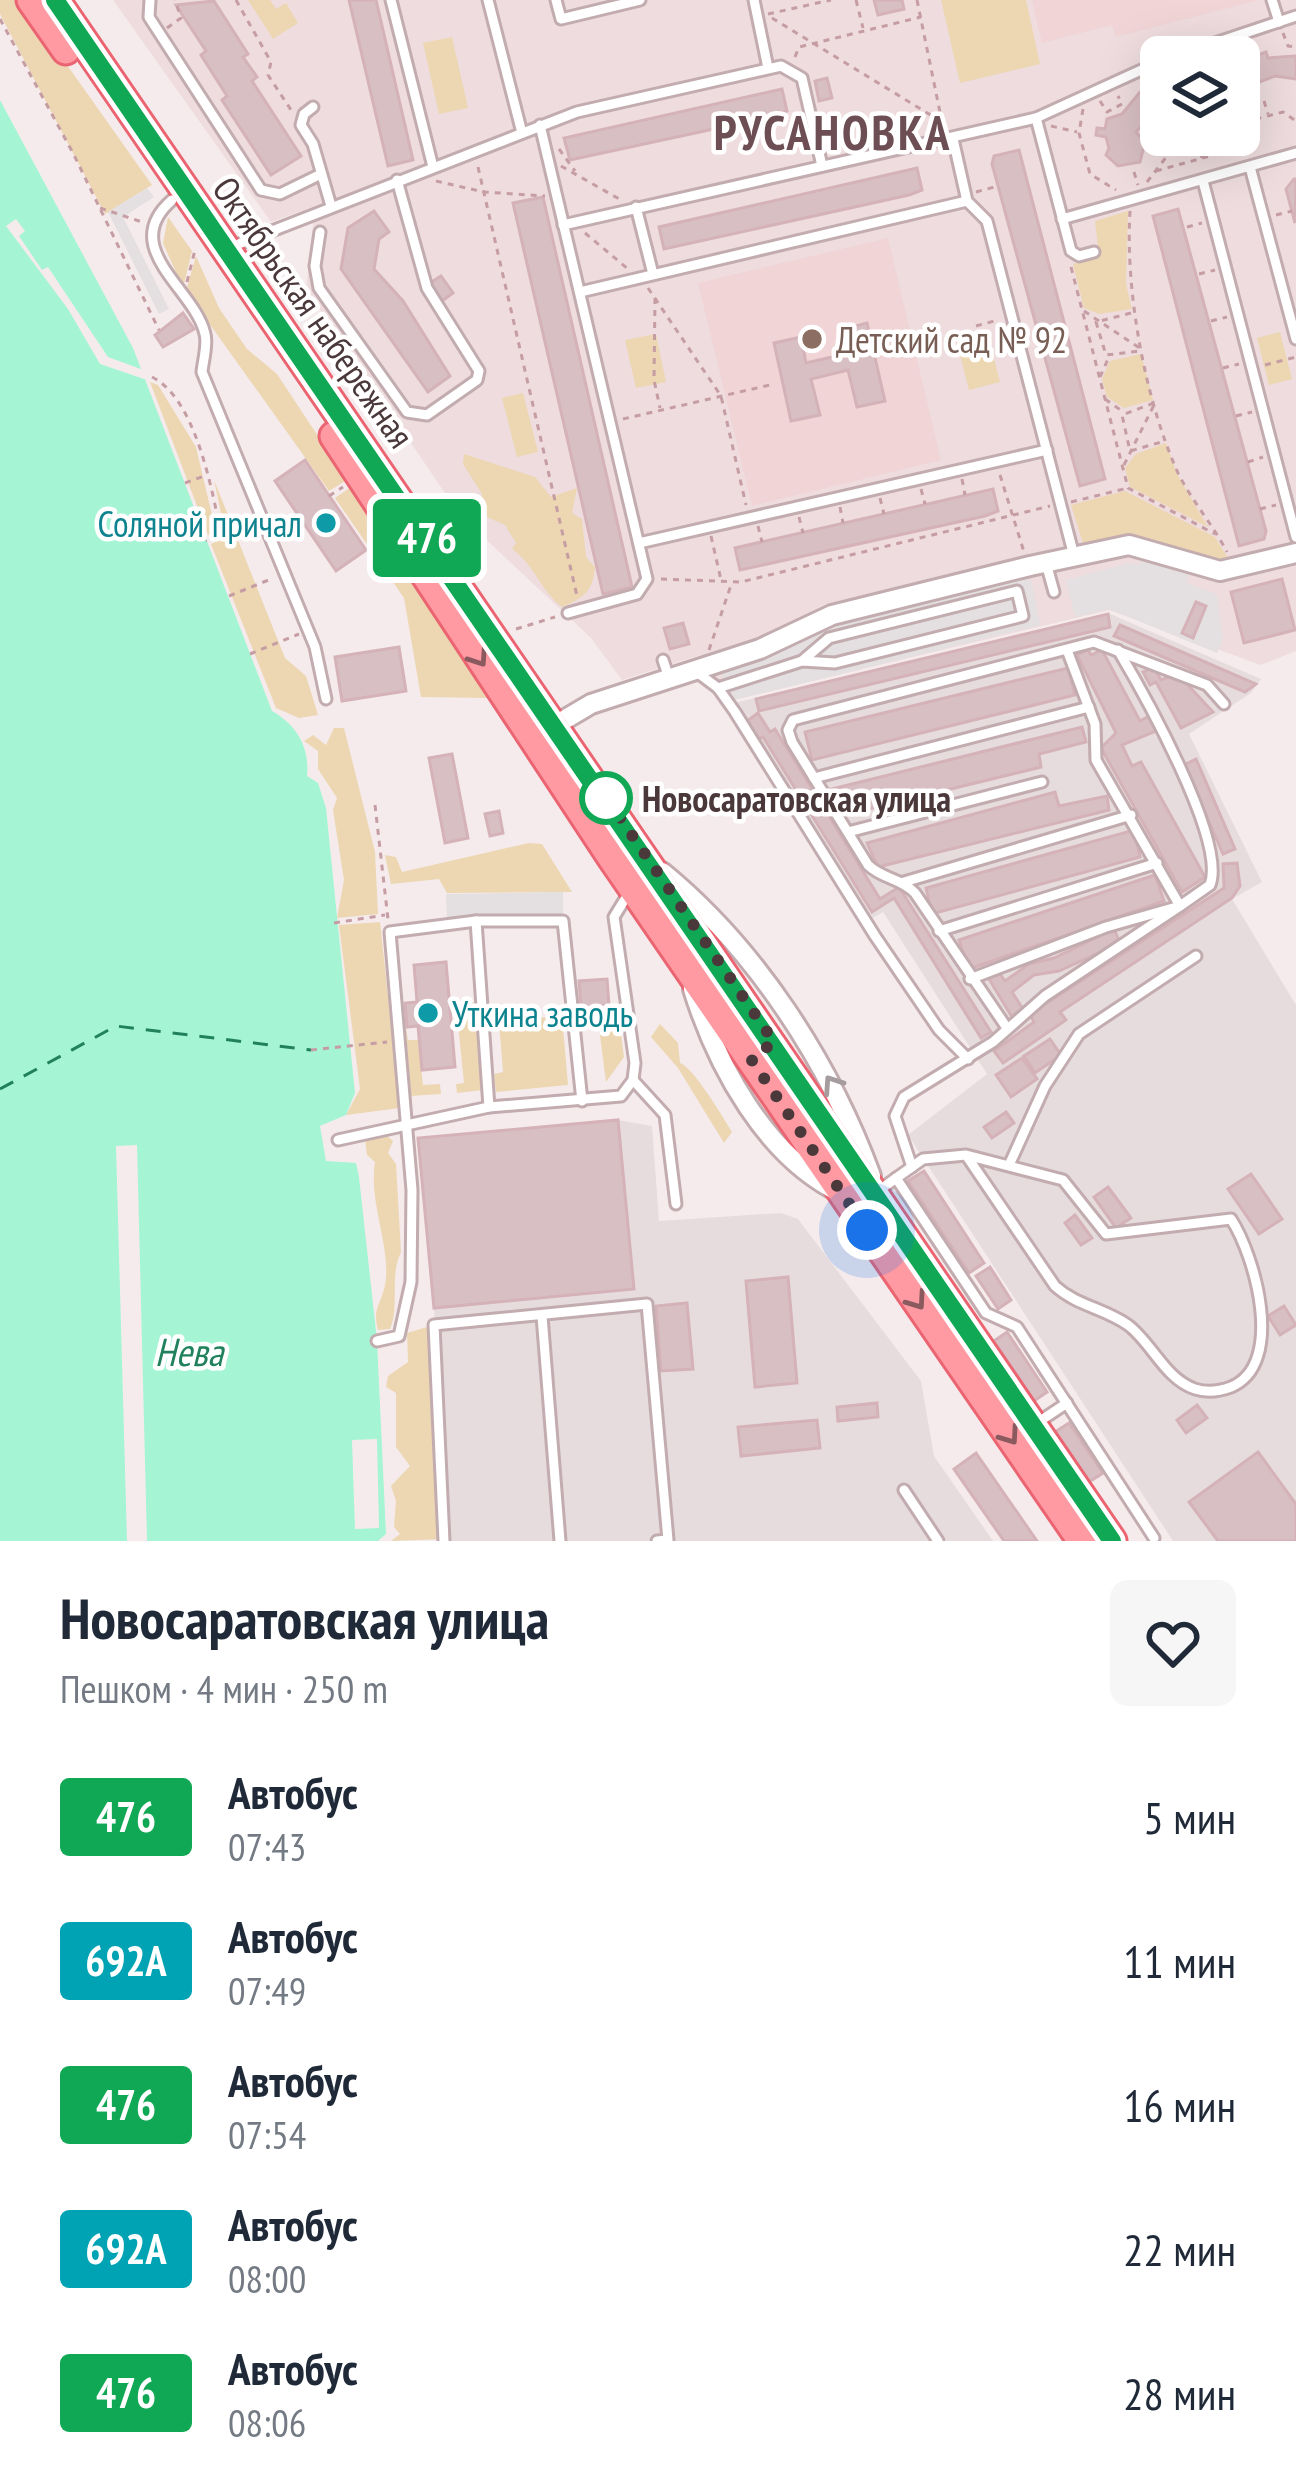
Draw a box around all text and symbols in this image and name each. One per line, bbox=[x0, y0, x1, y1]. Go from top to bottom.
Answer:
map controls bbox=[1140, 36, 1260, 156]
button: layers bbox=[1140, 36, 1260, 156]
district label: РУСАНОВКА bbox=[714, 101, 952, 163]
street label: Октябрьская набережная bbox=[203, 167, 425, 457]
place label: Детский сад № 92 bbox=[836, 316, 1067, 363]
marker: Детский сад № 92 bbox=[799, 326, 825, 352]
line badge: 476 bbox=[358, 499, 496, 577]
place label: Соляной причал bbox=[98, 500, 302, 547]
marker: Соляной причал bbox=[313, 510, 339, 536]
text: 476 bbox=[397, 510, 457, 565]
one-way arrow bbox=[464, 645, 486, 667]
marker: Новосаратовская улица bbox=[581, 773, 631, 823]
place label: Новосаратовская улица bbox=[642, 775, 951, 822]
place label: Уткина заводь bbox=[452, 990, 633, 1037]
marker: Уткина заводь bbox=[415, 1000, 441, 1026]
one-way arrow bbox=[824, 1076, 846, 1098]
your location bbox=[837, 1200, 897, 1260]
one-way arrow bbox=[903, 1288, 925, 1310]
water label: Нева bbox=[155, 1326, 226, 1377]
one-way arrow bbox=[996, 1423, 1018, 1445]
button: heart bbox=[1110, 1580, 1236, 1706]
text: Новосаратовская улица bbox=[60, 1581, 549, 1655]
text: Пешком · 4 мин · 250 m bbox=[60, 1663, 388, 1714]
text: Автобус bbox=[228, 1763, 358, 1821]
text: 5 мин bbox=[1143, 1788, 1236, 1846]
text: 476 bbox=[96, 1789, 156, 1844]
text: 07:43 bbox=[228, 1821, 306, 1872]
text: Автобус bbox=[228, 1907, 358, 1965]
text: 11 мин bbox=[1123, 1932, 1236, 1990]
text: 692А bbox=[85, 1933, 167, 1988]
text: 07:49 bbox=[228, 1965, 306, 2016]
text: Автобус bbox=[228, 2051, 358, 2109]
text: 16 мин bbox=[1123, 2076, 1236, 2134]
text: 476 bbox=[96, 2077, 156, 2132]
text: 07:54 bbox=[228, 2109, 306, 2160]
text: Автобус bbox=[228, 2195, 358, 2253]
text: 22 мин bbox=[1123, 2220, 1236, 2278]
text: 692А bbox=[85, 2221, 167, 2276]
text: 08:00 bbox=[228, 2253, 306, 2304]
text: Автобус bbox=[228, 2339, 358, 2397]
text: 28 мин bbox=[1123, 2364, 1236, 2422]
text: 476 bbox=[96, 2365, 156, 2420]
text: 08:06 bbox=[228, 2397, 306, 2448]

